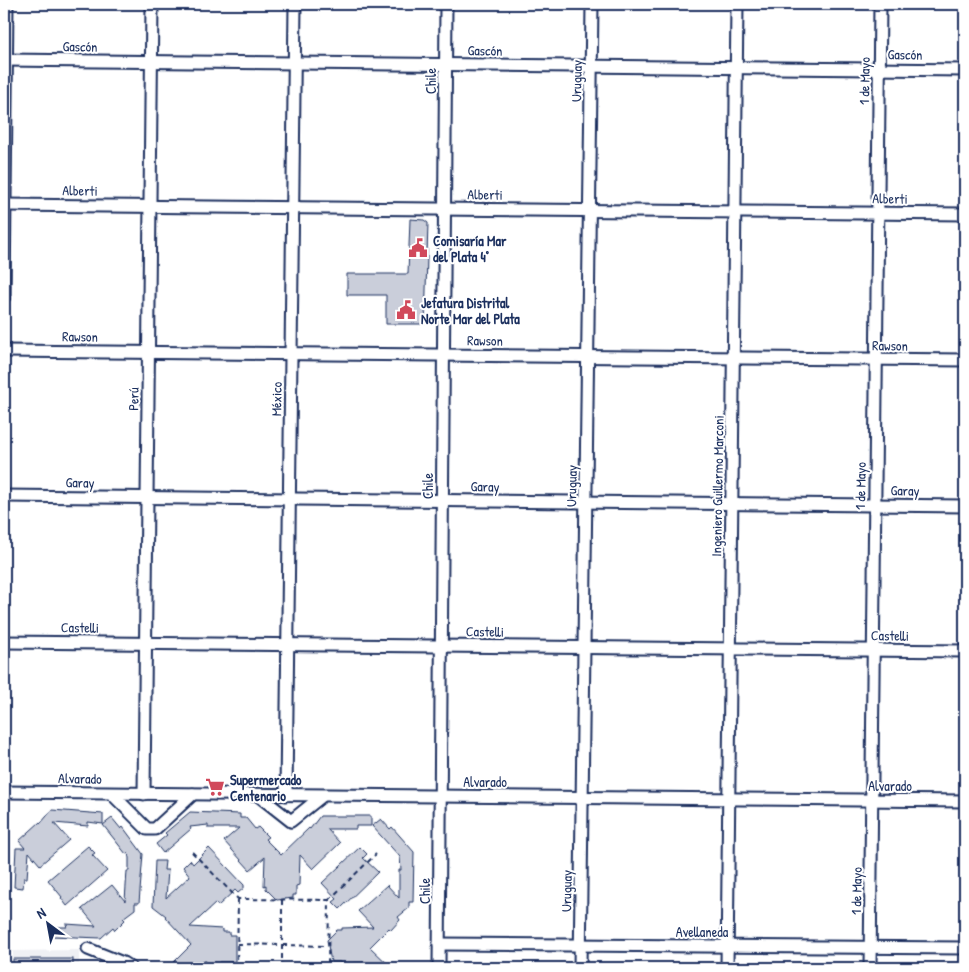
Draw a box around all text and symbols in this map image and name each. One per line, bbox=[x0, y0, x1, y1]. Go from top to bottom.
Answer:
street label: Gascón bbox=[62, 36, 98, 56]
street label: Gascón bbox=[467, 40, 503, 60]
street label: Gascón bbox=[887, 44, 923, 64]
street label: 1 de Mayo bbox=[854, 57, 875, 105]
street label: Uruguay bbox=[566, 60, 587, 102]
street label: Chile bbox=[421, 68, 440, 94]
street label: Alberti bbox=[62, 180, 98, 200]
street label: Alberti bbox=[467, 184, 503, 204]
street label: Alberti bbox=[872, 188, 908, 208]
place label: Comisaría Mar del Plata 4° bbox=[433, 231, 507, 266]
public building icon: Comisaría Mar del Plata 4° bbox=[407, 237, 429, 259]
place label: Jefatura Distrital Norte Mar del Plata bbox=[421, 293, 520, 328]
public building icon: Jefatura Distrital Norte Mar del Plata bbox=[395, 299, 417, 321]
street label: Rawson bbox=[62, 326, 98, 346]
street label: Rawson bbox=[467, 330, 503, 350]
street label: Rawson bbox=[872, 335, 908, 355]
street label: México bbox=[266, 381, 286, 416]
street label: Perú bbox=[123, 387, 143, 411]
street label: Ingeniero Guillermo Marconi bbox=[706, 415, 729, 557]
street label: 1 de Mayo bbox=[850, 462, 871, 510]
street label: Uruguay bbox=[561, 465, 582, 507]
street label: Garay bbox=[65, 472, 95, 493]
street label: Chile bbox=[418, 473, 437, 499]
street label: Garay bbox=[470, 476, 500, 497]
street label: Garay bbox=[890, 480, 920, 501]
street label: Castelli bbox=[61, 617, 99, 637]
street label: Castelli bbox=[466, 621, 504, 641]
street label: Castelli bbox=[871, 625, 909, 645]
street label: Alvarado bbox=[58, 768, 102, 788]
place label: Supermercado Centenario bbox=[230, 770, 302, 805]
street label: Alvarado bbox=[463, 772, 507, 791]
supermarket icon: Supermercado Centenario bbox=[204, 776, 226, 798]
street label: Alvarado bbox=[868, 776, 912, 795]
street label: 1 de Mayo bbox=[846, 867, 867, 915]
street label: Uruguay bbox=[556, 870, 577, 912]
street label: Chile bbox=[415, 878, 434, 904]
north arrow bbox=[22, 900, 72, 950]
text: N bbox=[33, 902, 50, 923]
street label: Avellaneda bbox=[676, 922, 729, 941]

